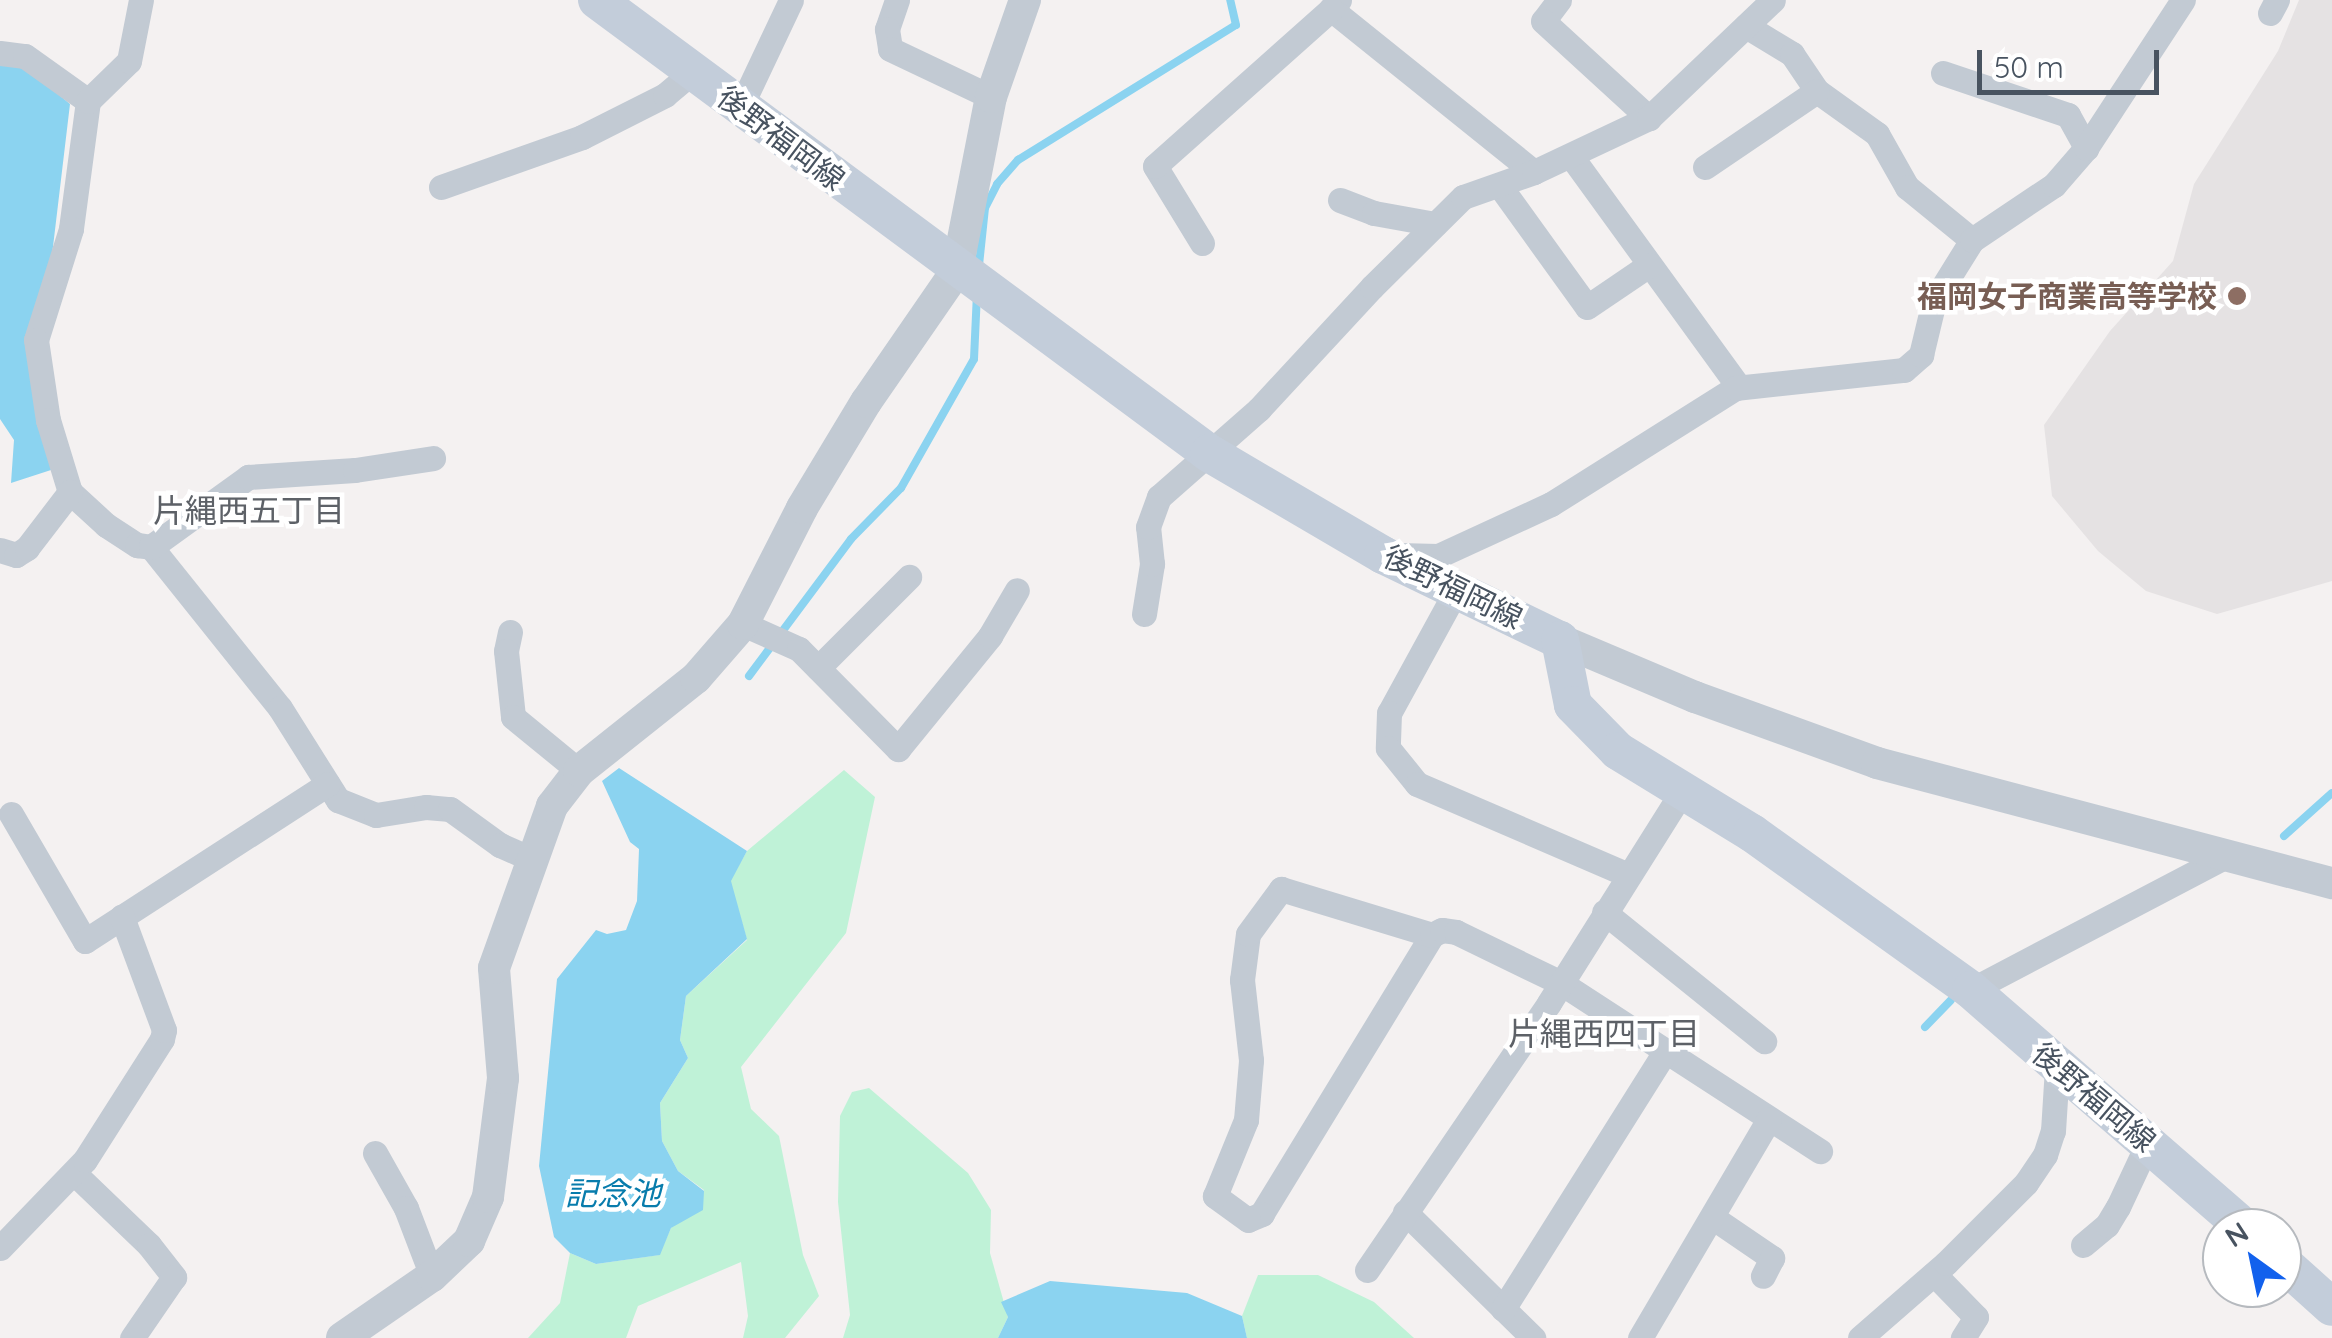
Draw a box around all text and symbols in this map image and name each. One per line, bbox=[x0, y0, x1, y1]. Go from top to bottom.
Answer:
scale bar bbox=[1982, 30, 2164, 92]
text: 50 m bbox=[1994, 48, 2064, 86]
street label: 後野福岡線 bbox=[710, 78, 852, 198]
place label: 福岡女子商業高等学校 bbox=[1917, 278, 2217, 314]
marker: 福岡女子商業高等学校 bbox=[2226, 285, 2248, 307]
district label: 片縄西五丁目 bbox=[153, 491, 345, 529]
street label: 後野福岡線 bbox=[1378, 538, 1528, 636]
district label: 片縄西四丁目 bbox=[1508, 1014, 1700, 1052]
street label: 後野福岡線 bbox=[2025, 1035, 2163, 1159]
water label: 記念池 bbox=[565, 1174, 661, 1212]
north arrow bbox=[2202, 1208, 2302, 1308]
text: N bbox=[2218, 1214, 2255, 1254]

